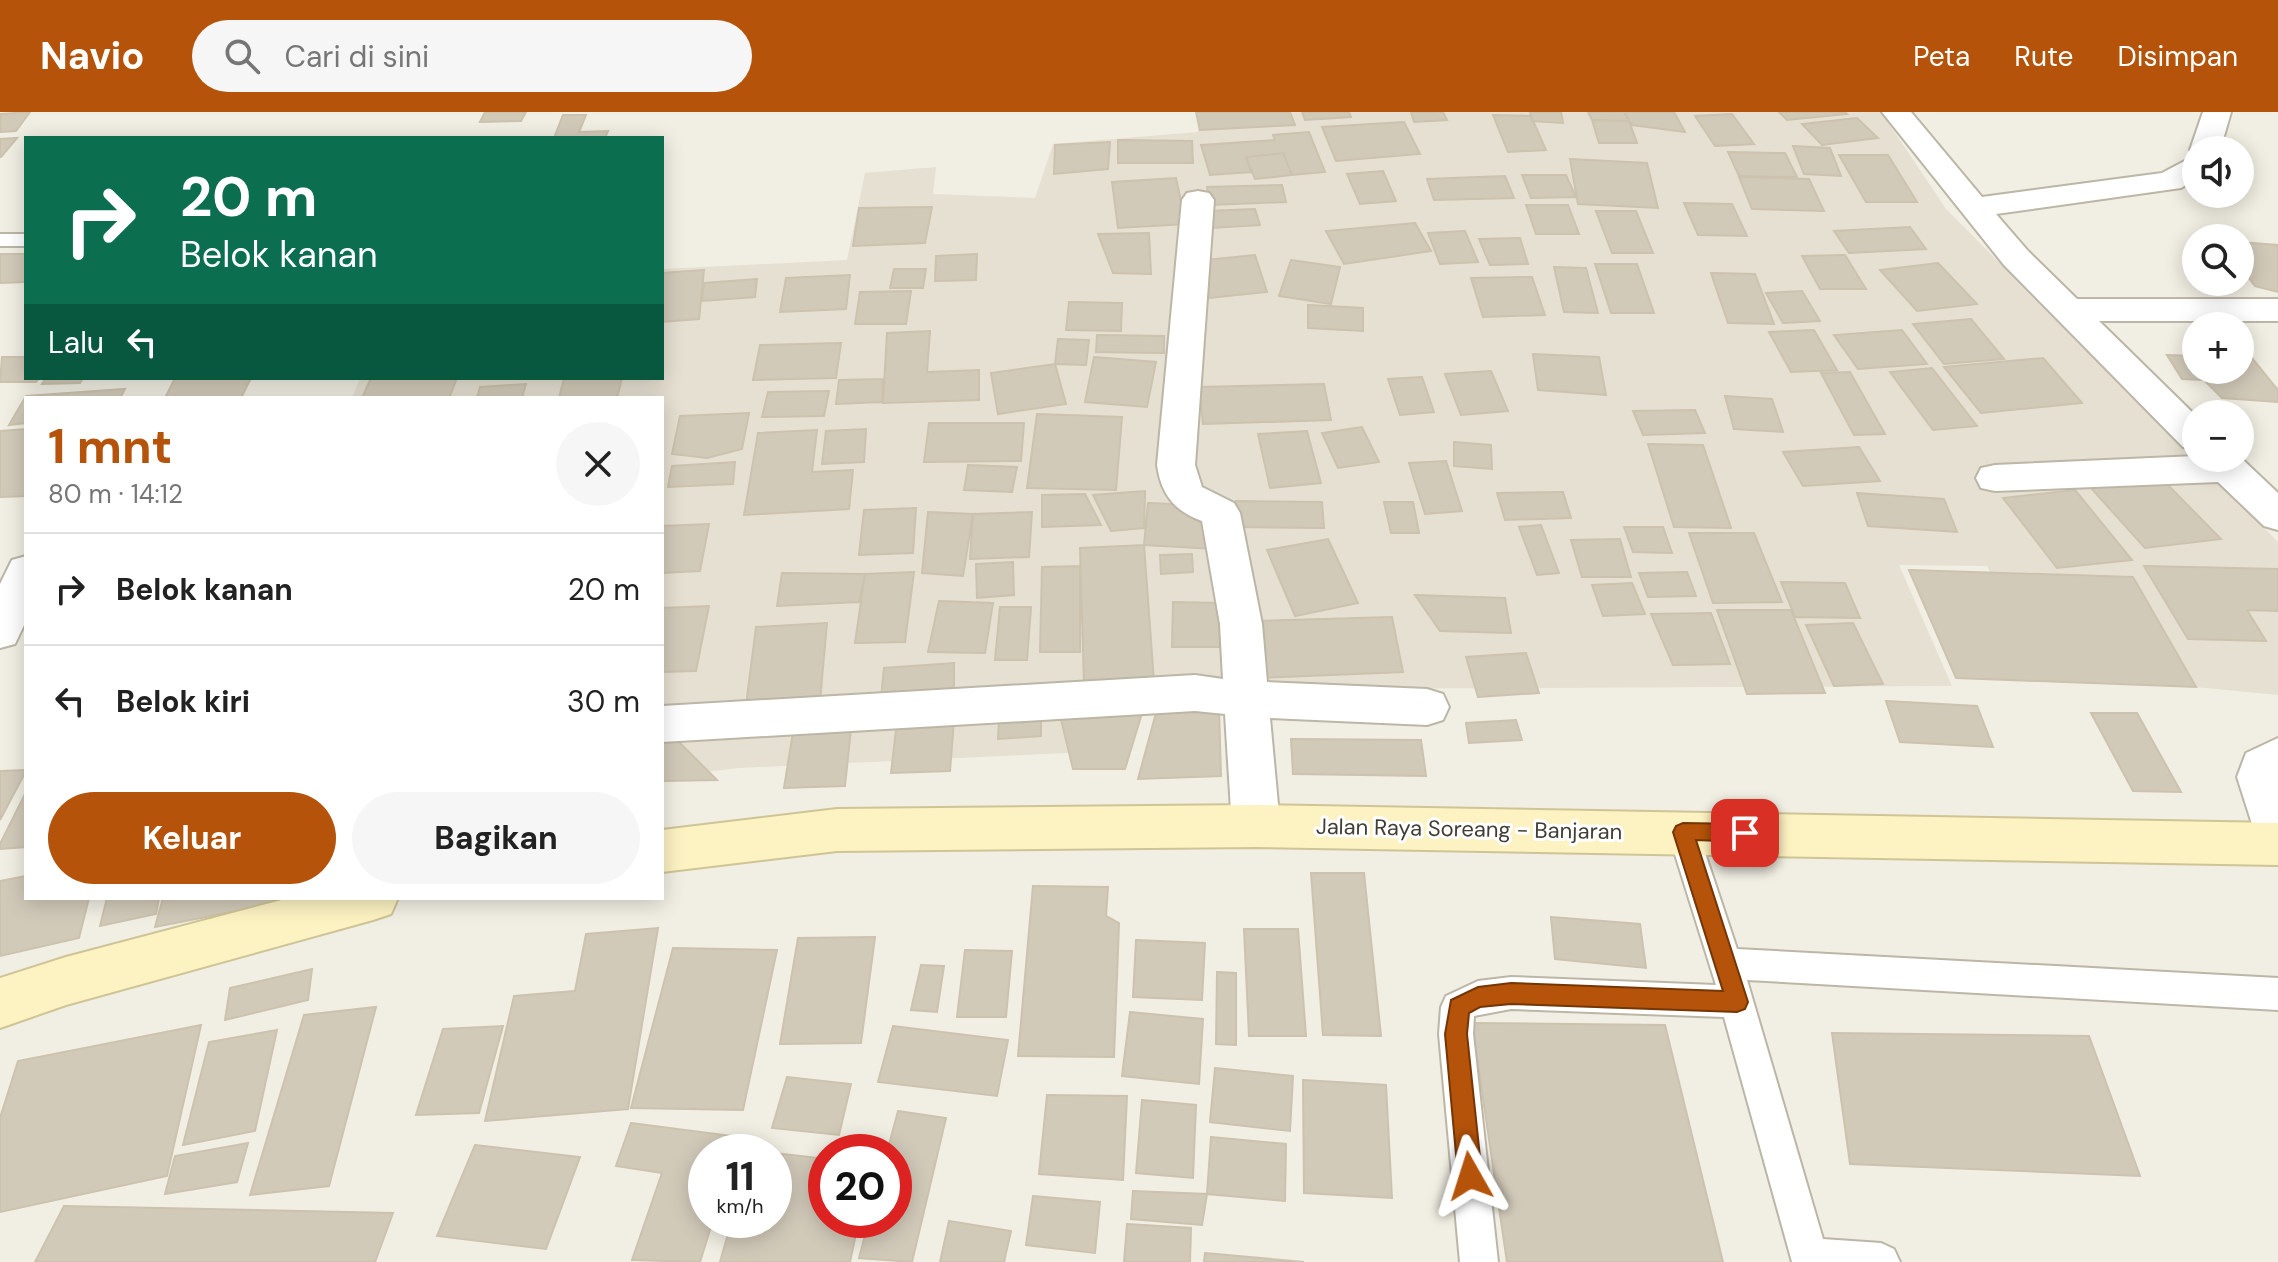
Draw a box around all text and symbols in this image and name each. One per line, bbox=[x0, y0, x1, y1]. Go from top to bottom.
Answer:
search box bbox=[192, 20, 752, 92]
text: Navio bbox=[40, 31, 144, 81]
icon: search bbox=[220, 34, 264, 78]
text: Cari di sini bbox=[284, 37, 429, 76]
text: Peta bbox=[1913, 38, 1970, 75]
text: Rute bbox=[2014, 38, 2073, 75]
text: Disimpan bbox=[2117, 38, 2238, 75]
map controls bbox=[2182, 136, 2254, 472]
button: sound bbox=[2182, 136, 2254, 208]
text: 20 m bbox=[180, 160, 317, 233]
icon: right bbox=[48, 168, 152, 272]
button: search bbox=[2182, 224, 2254, 296]
text: Belok kanan bbox=[180, 231, 378, 278]
button: + bbox=[2182, 312, 2254, 384]
icon: left bbox=[120, 320, 164, 364]
text: Lalu bbox=[48, 323, 104, 362]
button: − bbox=[2182, 400, 2254, 472]
text: 1 mnt bbox=[48, 415, 172, 478]
button: close bbox=[556, 422, 640, 506]
text: 80 m · 14:12 bbox=[48, 477, 183, 511]
icon: right bbox=[48, 567, 92, 611]
text: Belok kanan bbox=[116, 570, 293, 609]
text: 20 m bbox=[568, 570, 640, 609]
icon: left bbox=[48, 679, 92, 723]
text: Belok kiri bbox=[116, 682, 250, 721]
text: 30 m bbox=[567, 682, 640, 721]
button: Keluar bbox=[48, 792, 336, 884]
button: Bagikan bbox=[352, 792, 640, 884]
pin bbox=[1711, 799, 1779, 867]
icon: arrive bbox=[1723, 811, 1767, 855]
street label: Jalan Raya Soreang - Banjaran bbox=[1316, 812, 1622, 846]
speed limit sign: 20 bbox=[808, 1134, 912, 1238]
position arrow bbox=[1428, 1134, 1512, 1218]
text: 11 bbox=[725, 1150, 755, 1202]
text: km/h bbox=[716, 1193, 764, 1219]

